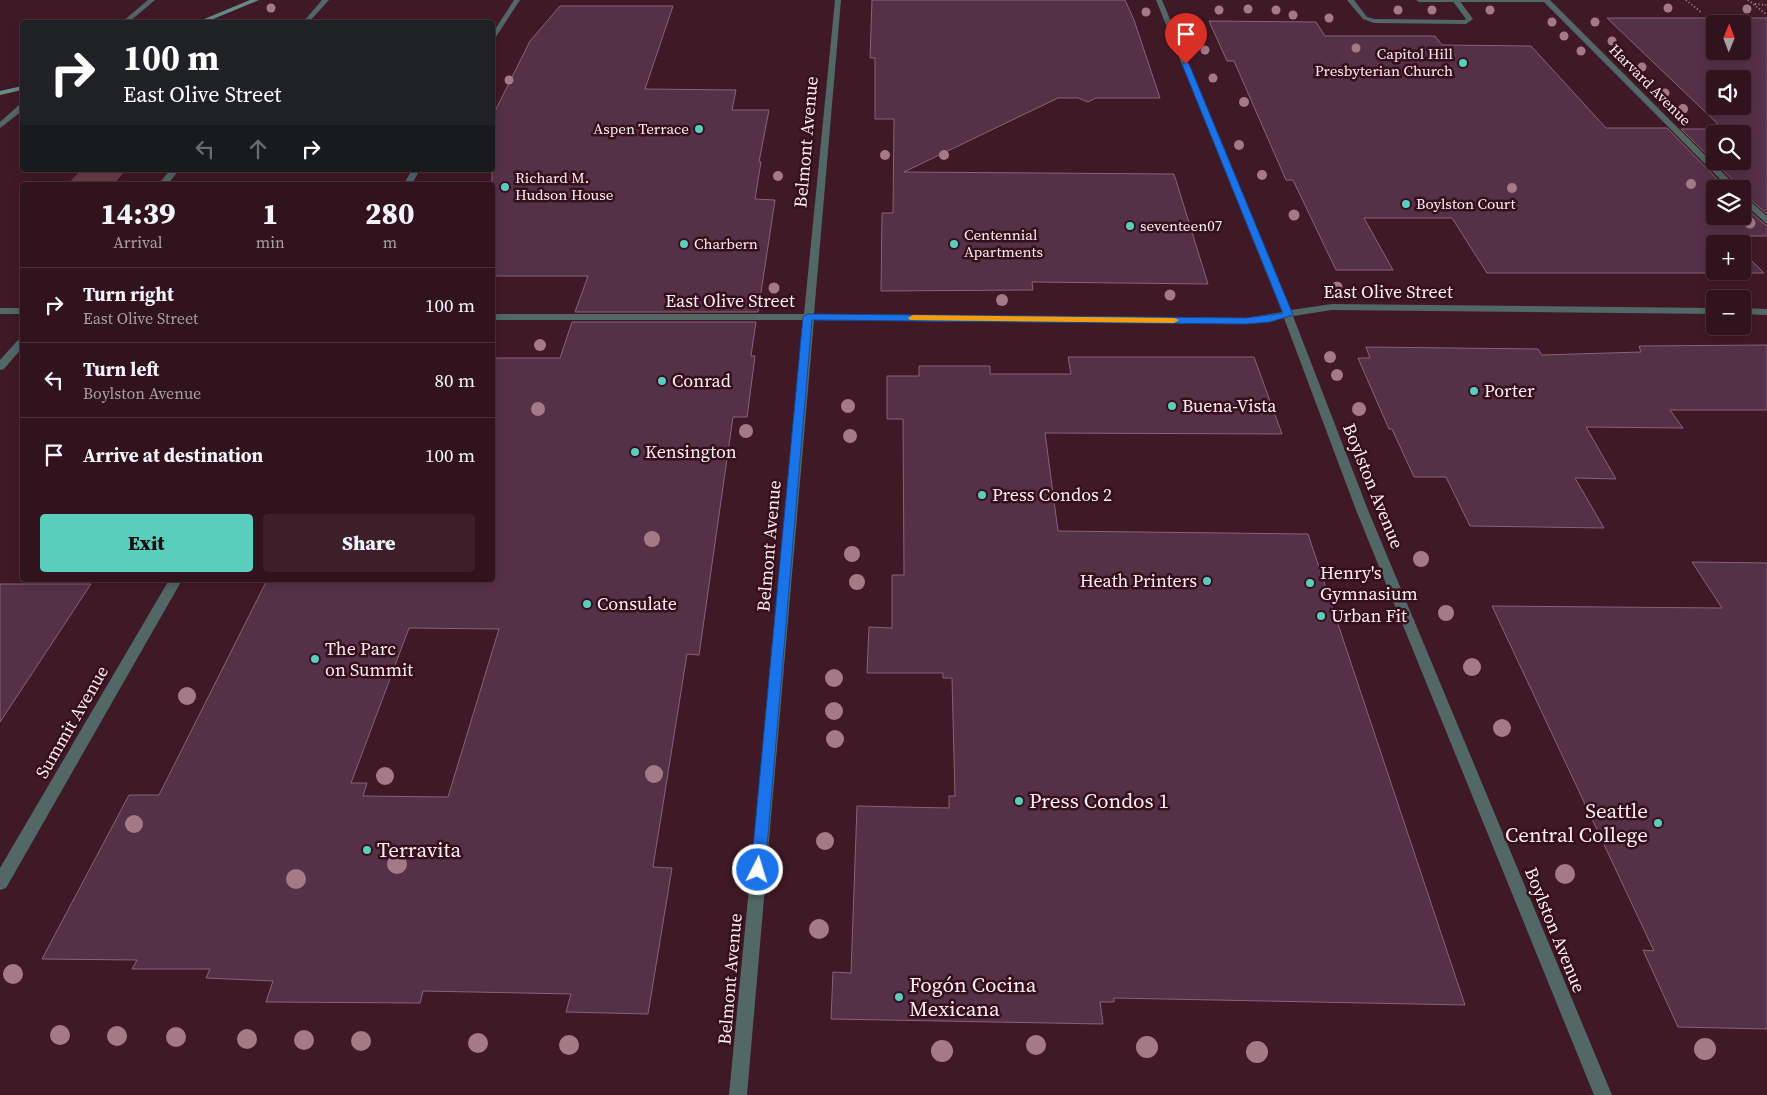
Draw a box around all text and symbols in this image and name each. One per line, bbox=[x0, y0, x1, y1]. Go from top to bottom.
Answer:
pin bbox=[1165, 13, 1207, 64]
north arrow bbox=[1706, 15, 1751, 60]
map controls bbox=[1706, 15, 1751, 335]
icon: arrive bbox=[1172, 20, 1200, 48]
text: 100 m bbox=[123, 34, 219, 82]
street label: Harvard Avenue bbox=[1605, 39, 1696, 130]
icon: right bbox=[40, 40, 105, 105]
place label: Capitol Hill Presbyterian Church bbox=[1315, 43, 1454, 81]
marker: Capitol Hill Presbyterian Church bbox=[1457, 57, 1469, 69]
button: sound bbox=[1706, 70, 1751, 115]
street label: Belmont Avenue bbox=[787, 75, 824, 209]
text: East Olive Street bbox=[123, 79, 282, 109]
place label: Aspen Terrace bbox=[593, 118, 689, 139]
marker: Aspen Terrace bbox=[693, 123, 705, 135]
button: search bbox=[1706, 125, 1751, 170]
icon: left bbox=[191, 135, 219, 163]
icon: ahead bbox=[244, 135, 272, 163]
icon: right bbox=[297, 135, 325, 163]
place label: Richard M. Hudson House bbox=[515, 167, 614, 205]
button: layers bbox=[1706, 180, 1751, 225]
marker: Richard M. Hudson House bbox=[499, 181, 511, 193]
text: 14:39 bbox=[100, 193, 175, 234]
text: 1 bbox=[262, 193, 279, 234]
text: 280 bbox=[365, 193, 415, 234]
place label: Boylston Court bbox=[1416, 193, 1516, 214]
marker: Boylston Court bbox=[1400, 198, 1412, 210]
place label: seventeen07 bbox=[1140, 215, 1222, 236]
marker: seventeen07 bbox=[1124, 220, 1136, 232]
place label: Centennial Apartments bbox=[964, 224, 1043, 262]
text: Arrival bbox=[113, 231, 163, 253]
text: min bbox=[256, 231, 285, 253]
text: m bbox=[383, 231, 397, 253]
place label: Charbern bbox=[694, 233, 758, 254]
button: + bbox=[1706, 235, 1751, 280]
marker: Charbern bbox=[678, 238, 690, 250]
marker: Centennial Apartments bbox=[948, 238, 960, 250]
street label: East Olive Street bbox=[1323, 279, 1453, 304]
text: Turn right bbox=[83, 281, 174, 307]
street label: East Olive Street bbox=[665, 288, 795, 313]
button: − bbox=[1706, 290, 1751, 335]
icon: right bbox=[40, 291, 68, 319]
text: 100 m bbox=[425, 292, 475, 318]
text: East Olive Street bbox=[83, 307, 198, 329]
text: Turn left bbox=[83, 356, 159, 382]
icon: left bbox=[40, 366, 68, 394]
text: 80 m bbox=[434, 367, 475, 393]
place label: Conrad bbox=[672, 368, 731, 393]
marker: Conrad bbox=[656, 375, 668, 387]
place label: Porter bbox=[1484, 378, 1535, 403]
text: Boylston Avenue bbox=[83, 382, 201, 404]
marker: Porter bbox=[1468, 385, 1480, 397]
place label: Buena-Vista bbox=[1182, 393, 1277, 418]
marker: Buena-Vista bbox=[1166, 400, 1178, 412]
street label: Boylston Avenue bbox=[1337, 419, 1410, 552]
place label: Kensington bbox=[645, 439, 737, 464]
icon: arrive bbox=[40, 441, 68, 469]
text: Arrive at destination bbox=[83, 442, 263, 468]
text: 100 m bbox=[425, 442, 475, 468]
marker: Kensington bbox=[629, 446, 641, 458]
street label: Belmont Avenue bbox=[750, 479, 787, 613]
place label: Press Condos 2 bbox=[992, 482, 1112, 507]
marker: Press Condos 2 bbox=[976, 489, 988, 501]
button: Exit bbox=[40, 514, 253, 572]
button: Share bbox=[263, 514, 475, 572]
place label: Henry's Gymnasium bbox=[1320, 560, 1418, 606]
place label: Heath Printers bbox=[1080, 568, 1197, 593]
marker: Heath Printers bbox=[1201, 575, 1213, 587]
marker: Henry's Gymnasium bbox=[1304, 577, 1316, 589]
place label: Consulate bbox=[597, 591, 677, 616]
marker: Consulate bbox=[581, 598, 593, 610]
place label: Urban Fit bbox=[1331, 603, 1407, 628]
marker: Urban Fit bbox=[1315, 610, 1327, 622]
place label: The Parc on Summit bbox=[325, 636, 413, 682]
marker: The Parc on Summit bbox=[309, 653, 321, 665]
street label: Summit Avenue bbox=[29, 661, 114, 783]
place label: Press Condos 1 bbox=[1029, 786, 1169, 815]
marker: Press Condos 1 bbox=[1013, 795, 1025, 807]
place label: Seattle Central College bbox=[1505, 796, 1648, 849]
marker: Seattle Central College bbox=[1652, 817, 1664, 829]
place label: Terravita bbox=[377, 835, 461, 864]
position arrow bbox=[731, 843, 783, 895]
marker: Terravita bbox=[361, 844, 373, 856]
street label: Boylston Avenue bbox=[1519, 863, 1592, 996]
street label: Belmont Avenue bbox=[711, 912, 748, 1046]
place label: Fogón Cocina Mexicana bbox=[909, 970, 1037, 1023]
marker: Fogón Cocina Mexicana bbox=[893, 991, 905, 1003]

